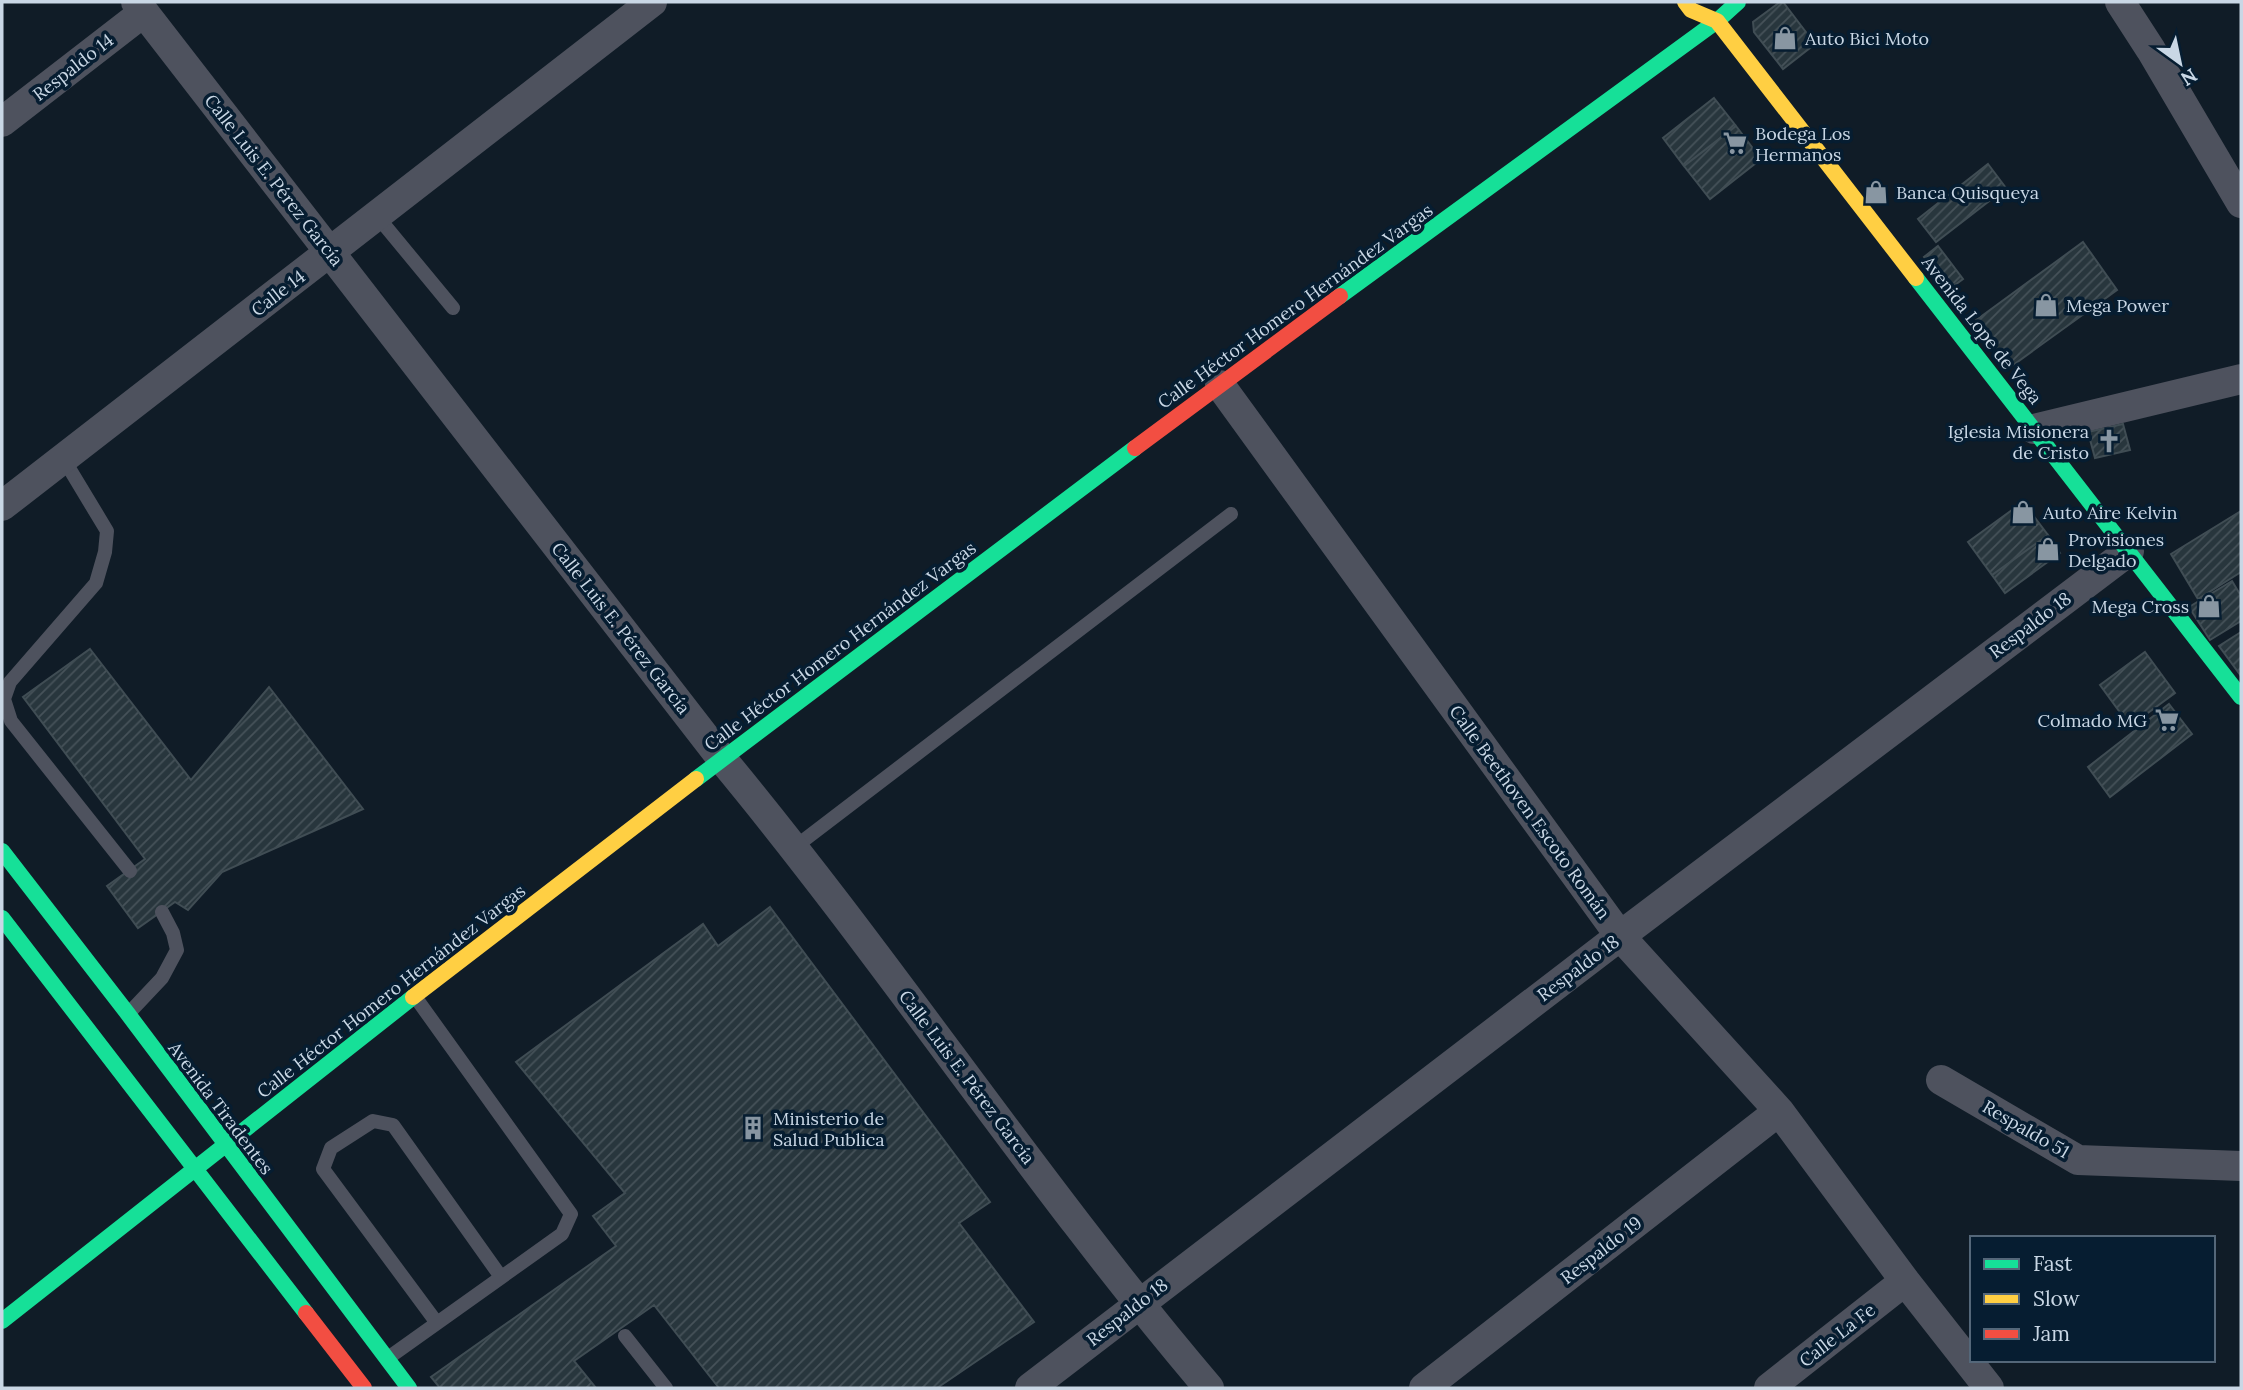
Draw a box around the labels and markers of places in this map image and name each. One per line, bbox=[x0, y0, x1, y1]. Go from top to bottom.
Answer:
shop icon: Auto Bici Moto bbox=[1771, 24, 1799, 52]
place label: Auto Bici Moto bbox=[1804, 27, 1929, 50]
place label: Bodega Los Hermanos bbox=[1755, 122, 1851, 166]
supermarket icon: Bodega Los Hermanos bbox=[1721, 129, 1749, 157]
shop icon: Banca Quisqueya bbox=[1862, 178, 1890, 206]
place label: Banca Quisqueya bbox=[1896, 181, 2039, 204]
shop icon: Mega Power bbox=[2032, 291, 2060, 319]
place label: Mega Power bbox=[2066, 294, 2169, 317]
place label: Iglesia Misionera de Cristo bbox=[1948, 420, 2089, 464]
church icon: Iglesia Misionera de Cristo bbox=[2095, 427, 2123, 455]
shop icon: Auto Aire Kelvin bbox=[2009, 498, 2037, 526]
place label: Auto Aire Kelvin bbox=[2042, 501, 2177, 524]
place label: Provisiones Delgado bbox=[2068, 528, 2164, 572]
shop icon: Provisiones Delgado bbox=[2034, 535, 2062, 563]
shop icon: Mega Cross bbox=[2195, 592, 2223, 620]
place label: Mega Cross bbox=[2091, 595, 2189, 618]
supermarket icon: Colmado MG bbox=[2153, 706, 2181, 734]
place label: Colmado MG bbox=[2037, 709, 2147, 732]
place label: Ministerio de Salud Publica bbox=[773, 1107, 885, 1151]
building icon: Ministerio de Salud Publica bbox=[739, 1114, 767, 1142]

